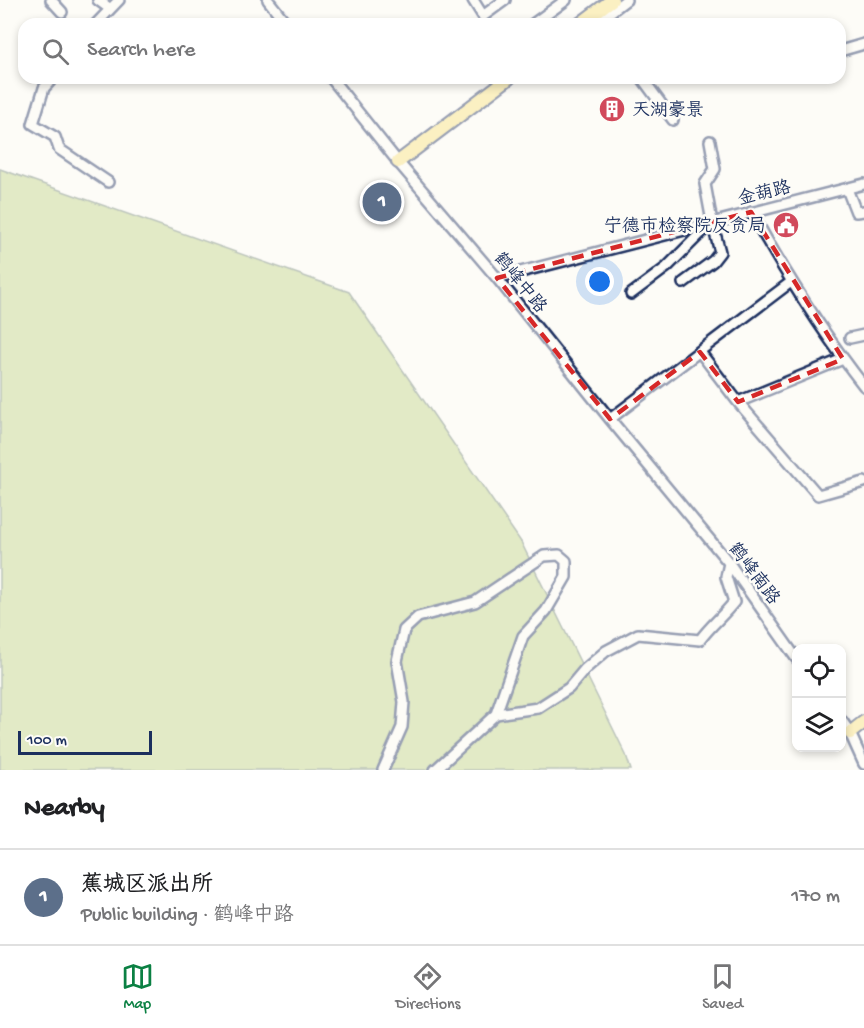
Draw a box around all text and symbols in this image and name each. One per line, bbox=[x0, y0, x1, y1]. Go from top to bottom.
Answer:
search box bbox=[18, 18, 846, 84]
icon: search bbox=[39, 35, 72, 68]
text: Search here bbox=[87, 38, 195, 64]
building icon: 天湖豪景 bbox=[597, 94, 627, 124]
place label: 天湖豪景 bbox=[632, 100, 704, 122]
street label: 金葫路 bbox=[736, 177, 793, 211]
pin: 1 bbox=[362, 180, 401, 224]
public building icon: 宁德市检察院反贪局 bbox=[771, 210, 801, 240]
place label: 宁德市检察院反贪局 bbox=[604, 216, 766, 238]
street label: 鹤峰中路 bbox=[488, 248, 551, 318]
your location bbox=[585, 267, 614, 296]
street label: 鹤峰南路 bbox=[723, 539, 784, 610]
map controls bbox=[792, 644, 846, 752]
button: locate bbox=[792, 644, 846, 698]
button: layers bbox=[792, 698, 846, 752]
scale bar bbox=[18, 728, 152, 756]
text: 100 m bbox=[27, 732, 67, 751]
text: Nearby bbox=[24, 794, 105, 825]
text: 蕉城区派出所 bbox=[81, 873, 213, 899]
text: 1 bbox=[39, 886, 48, 909]
text: 170 m bbox=[791, 886, 840, 909]
text: Public building · 鹤峰中路 bbox=[81, 905, 294, 928]
tab: Map bbox=[121, 960, 154, 1015]
tab: Directions bbox=[395, 960, 461, 1015]
tab: Saved bbox=[702, 960, 743, 1015]

